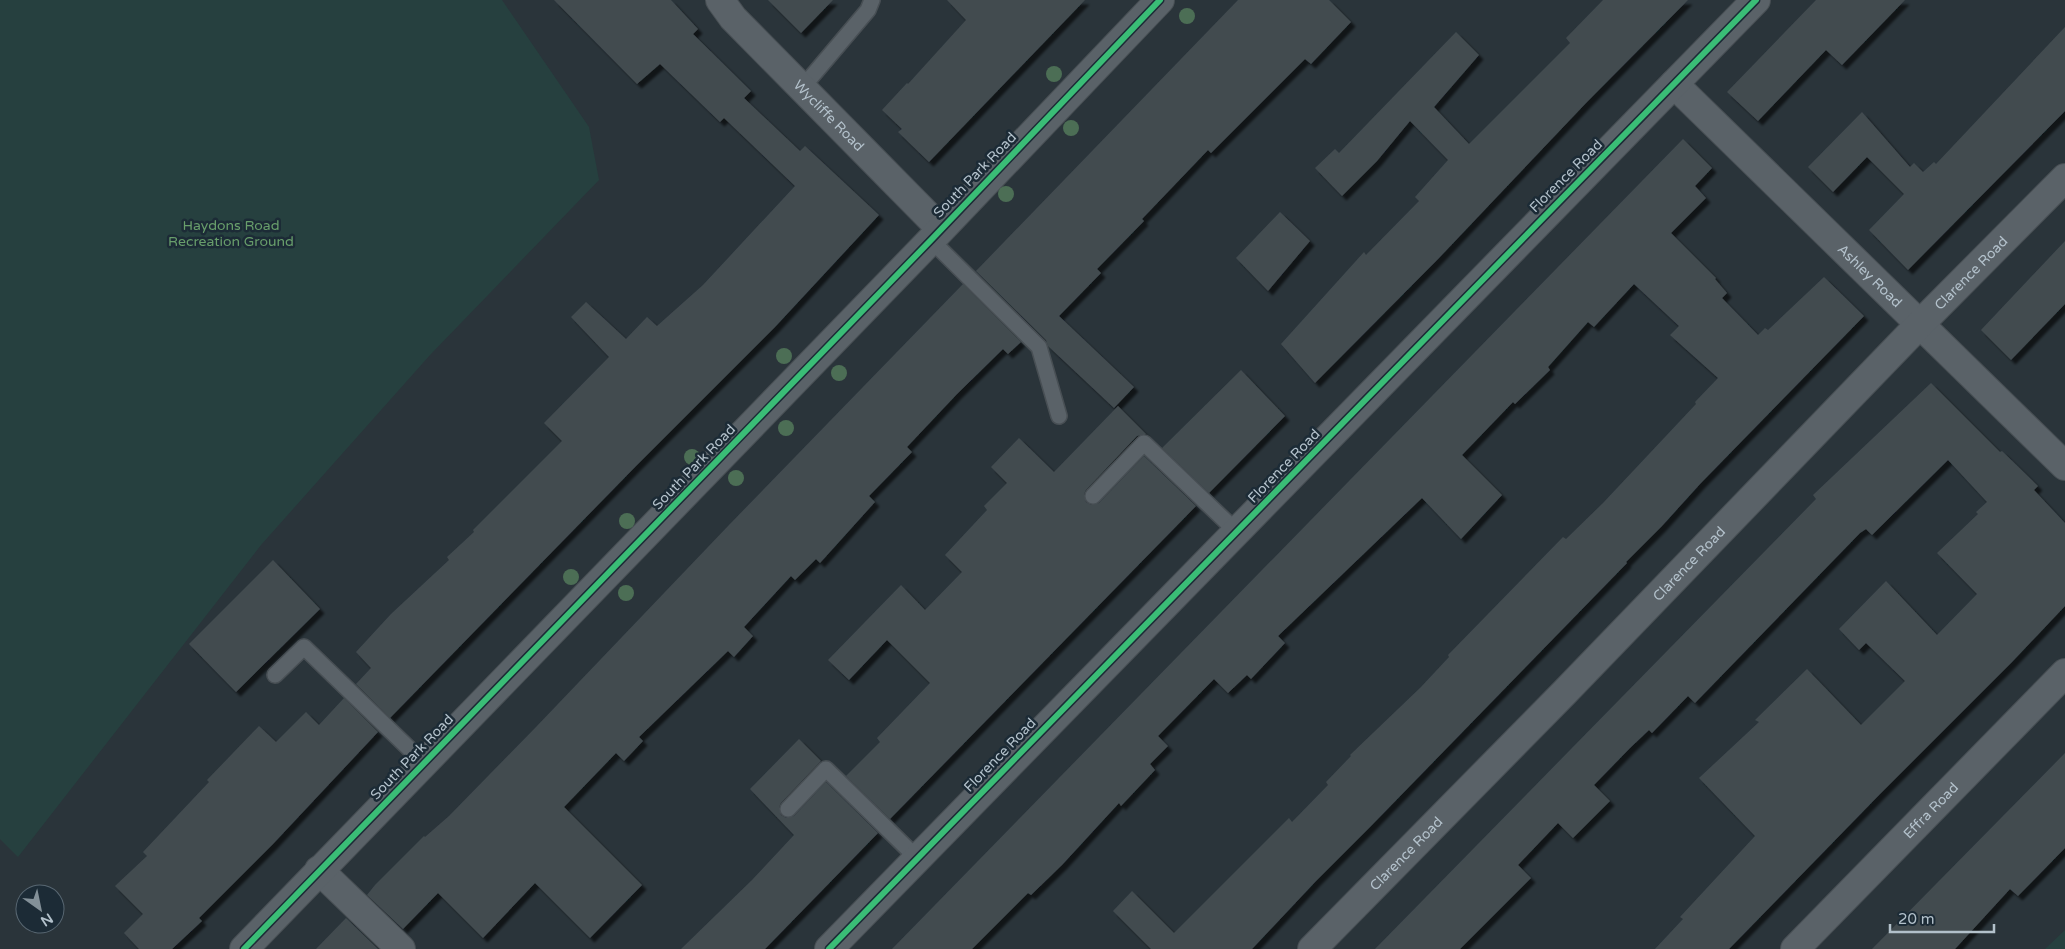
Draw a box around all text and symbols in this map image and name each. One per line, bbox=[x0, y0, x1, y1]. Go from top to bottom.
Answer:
street label: Wycliffe Road bbox=[790, 76, 868, 155]
street label: South Park Road bbox=[930, 129, 1020, 221]
street label: Florence Road bbox=[1526, 136, 1606, 216]
park label: Haydons Road Recreation Ground bbox=[168, 217, 294, 250]
street label: Clarence Road bbox=[1931, 233, 2011, 313]
street label: Ashley Road bbox=[1834, 240, 1906, 311]
street label: South Park Road bbox=[649, 421, 739, 513]
street label: Florence Road bbox=[1244, 426, 1324, 506]
street label: Clarence Road bbox=[1649, 523, 1729, 604]
street label: South Park Road bbox=[367, 711, 457, 803]
street label: Florence Road bbox=[960, 715, 1040, 795]
street label: Effra Road bbox=[1900, 779, 1962, 842]
street label: Clarence Road bbox=[1366, 813, 1446, 894]
north arrow bbox=[15, 884, 65, 934]
scale bar bbox=[1890, 902, 1994, 934]
text: N bbox=[37, 909, 56, 930]
text: 20 m bbox=[1898, 910, 1935, 928]

